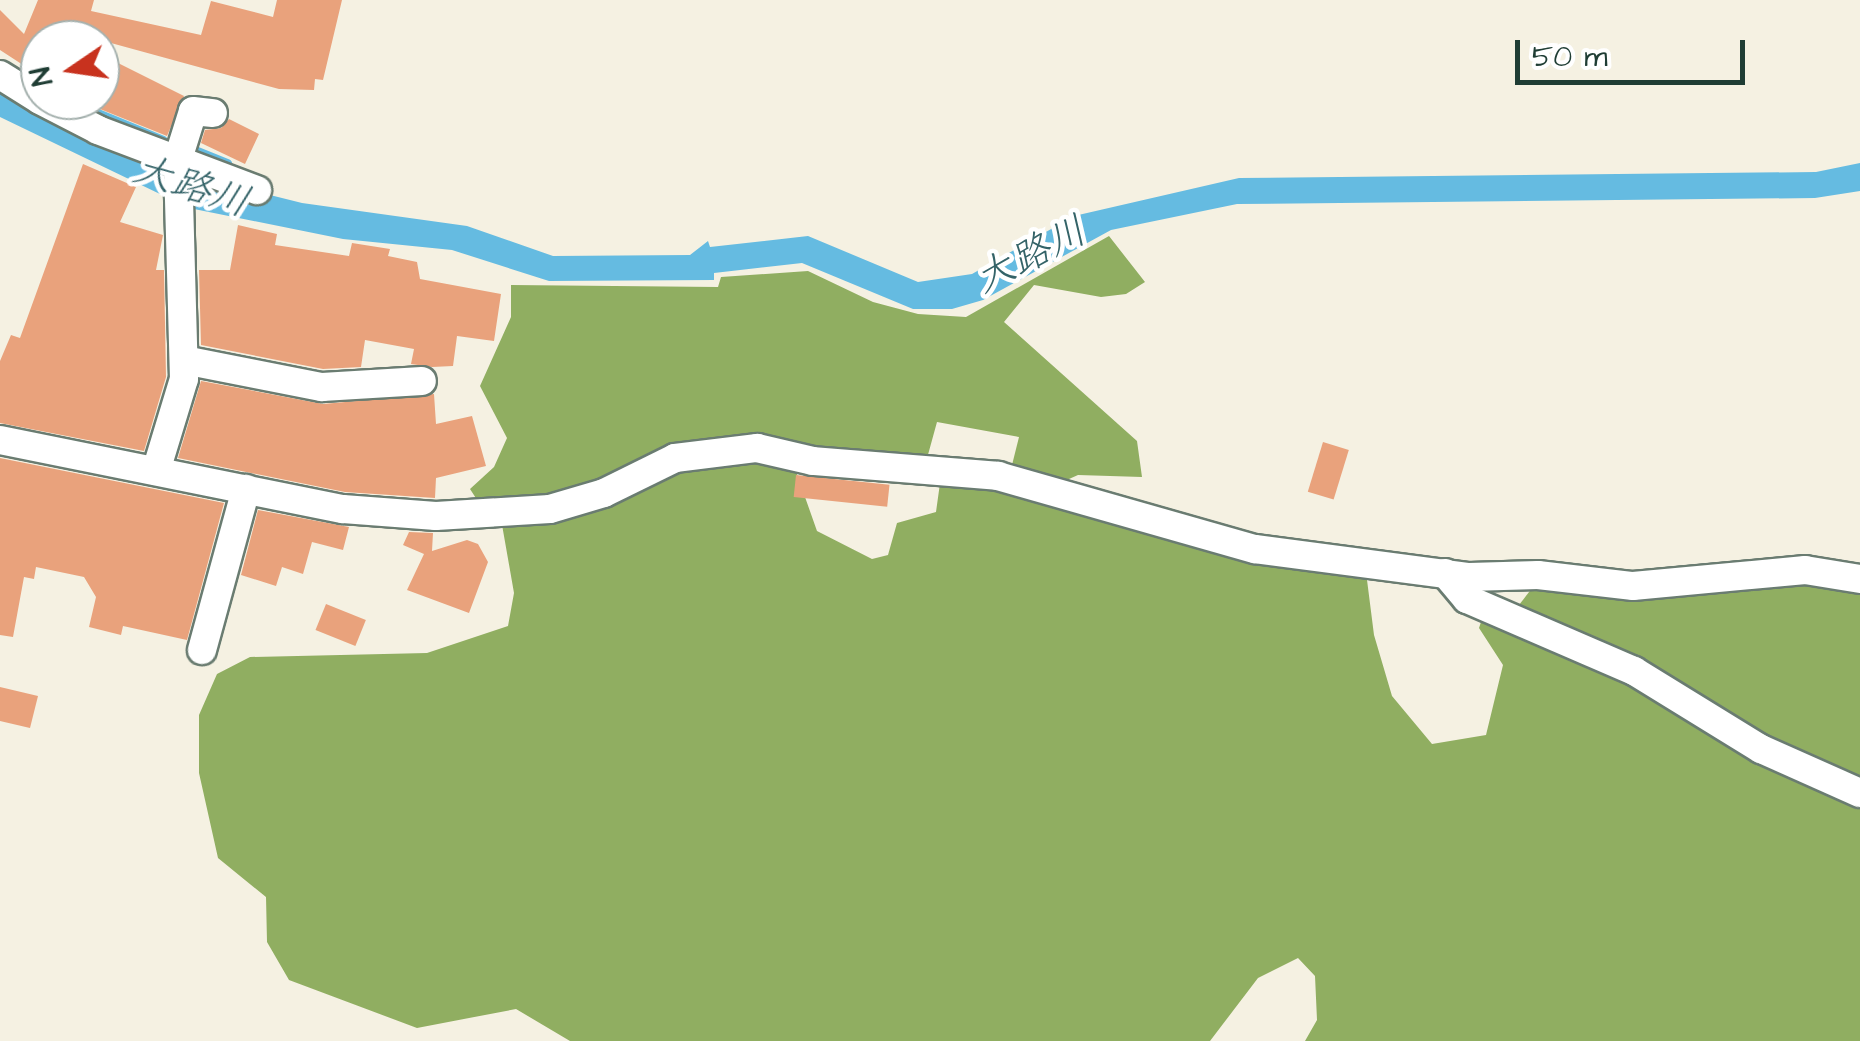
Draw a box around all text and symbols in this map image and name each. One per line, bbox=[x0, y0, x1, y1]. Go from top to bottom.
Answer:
north arrow bbox=[20, 20, 120, 120]
scale bar bbox=[1520, 20, 1750, 82]
text: 50 m bbox=[1532, 36, 1608, 78]
text: N bbox=[21, 63, 63, 89]
water label: 大路川 bbox=[127, 146, 255, 228]
water label: 大路川 bbox=[967, 207, 1095, 305]

